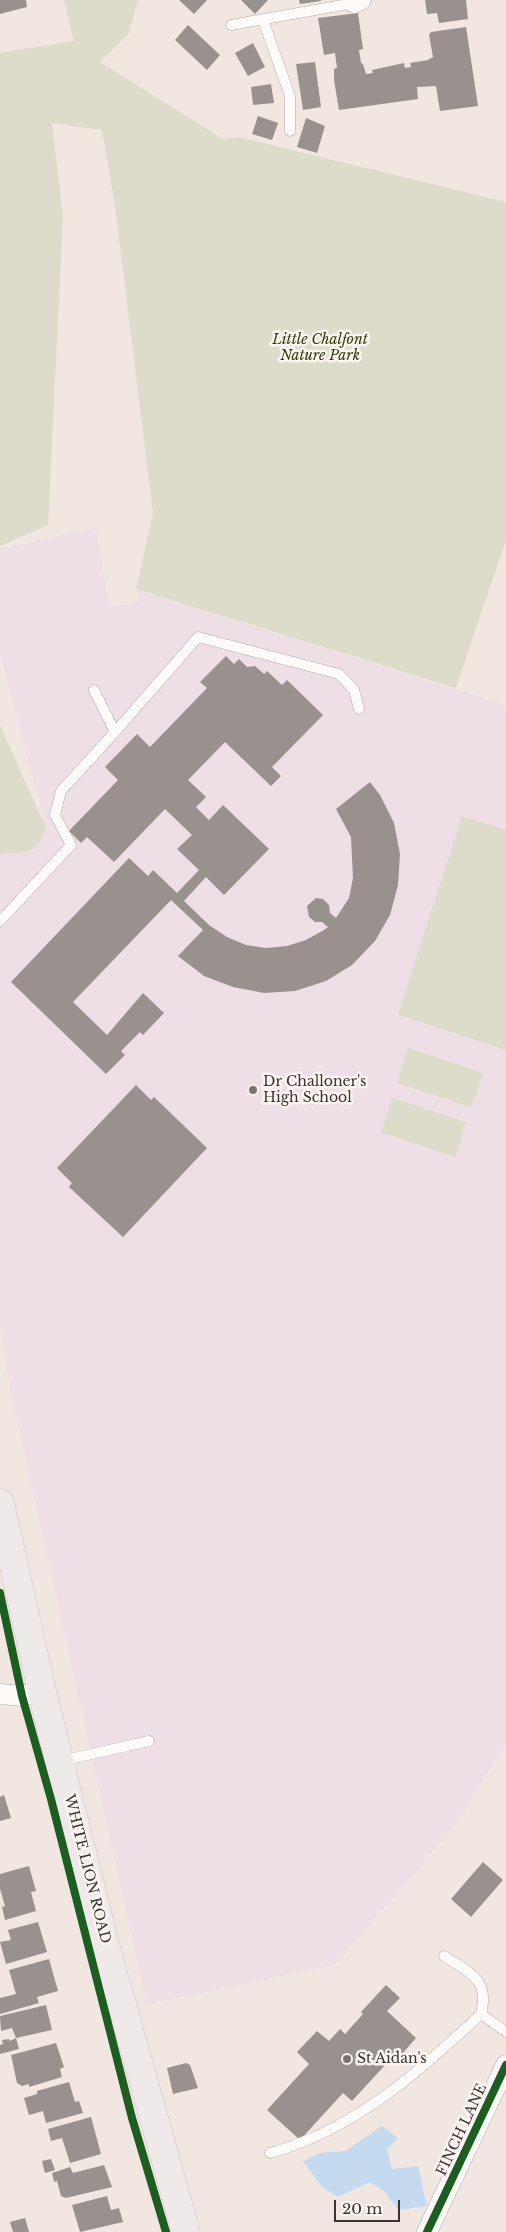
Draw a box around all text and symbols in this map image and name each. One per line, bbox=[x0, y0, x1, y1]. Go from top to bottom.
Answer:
park label: Little Chalfont Nature Park bbox=[272, 332, 368, 364]
place label: Dr Challoner's High School bbox=[263, 1074, 366, 1106]
marker: Dr Challoner's High School bbox=[247, 1084, 259, 1096]
street label: WHITE LION ROAD bbox=[60, 1793, 114, 1945]
place label: St Aidan's bbox=[357, 2051, 427, 2067]
marker: St Aidan's bbox=[341, 2053, 353, 2065]
street label: FINCH LANE bbox=[433, 2081, 491, 2179]
scale bar bbox=[336, 2190, 402, 2222]
text: 20 m bbox=[342, 2199, 382, 2218]

